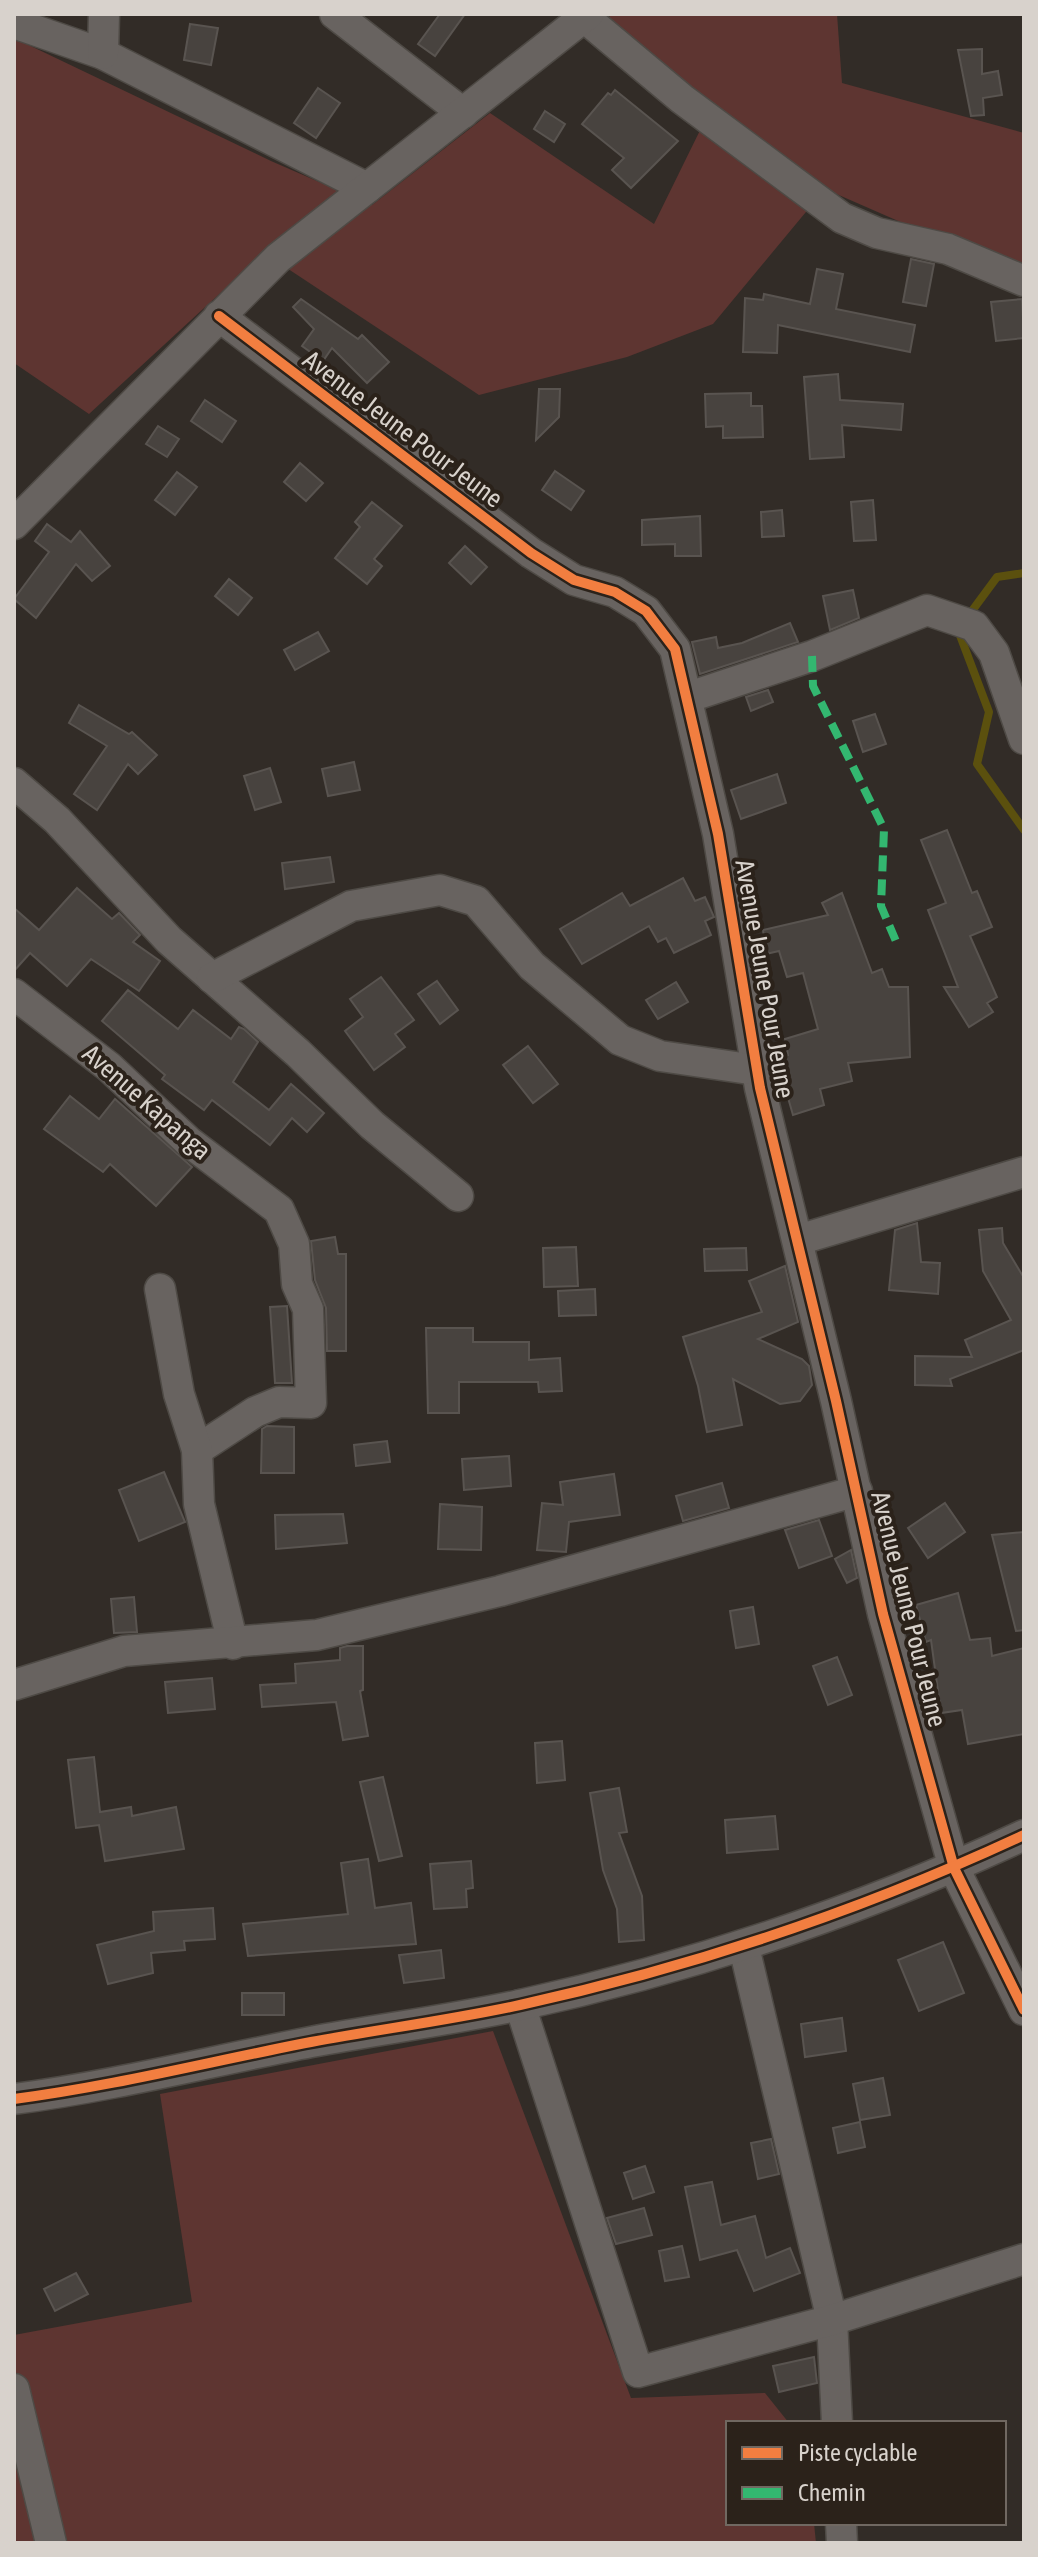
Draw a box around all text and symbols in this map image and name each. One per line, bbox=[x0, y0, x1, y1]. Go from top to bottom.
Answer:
street label: Avenue Jeune Pour Jeune bbox=[297, 344, 509, 514]
street label: Avenue Jeune Pour Jeune bbox=[729, 857, 801, 1101]
street label: Avenue Kapanga bbox=[77, 1038, 217, 1166]
street label: Avenue Jeune Pour Jeune bbox=[865, 1488, 953, 1730]
legend bbox=[726, 2421, 1006, 2525]
text: Piste cyclable bbox=[798, 2439, 917, 2466]
text: Chemin bbox=[798, 2479, 866, 2506]

